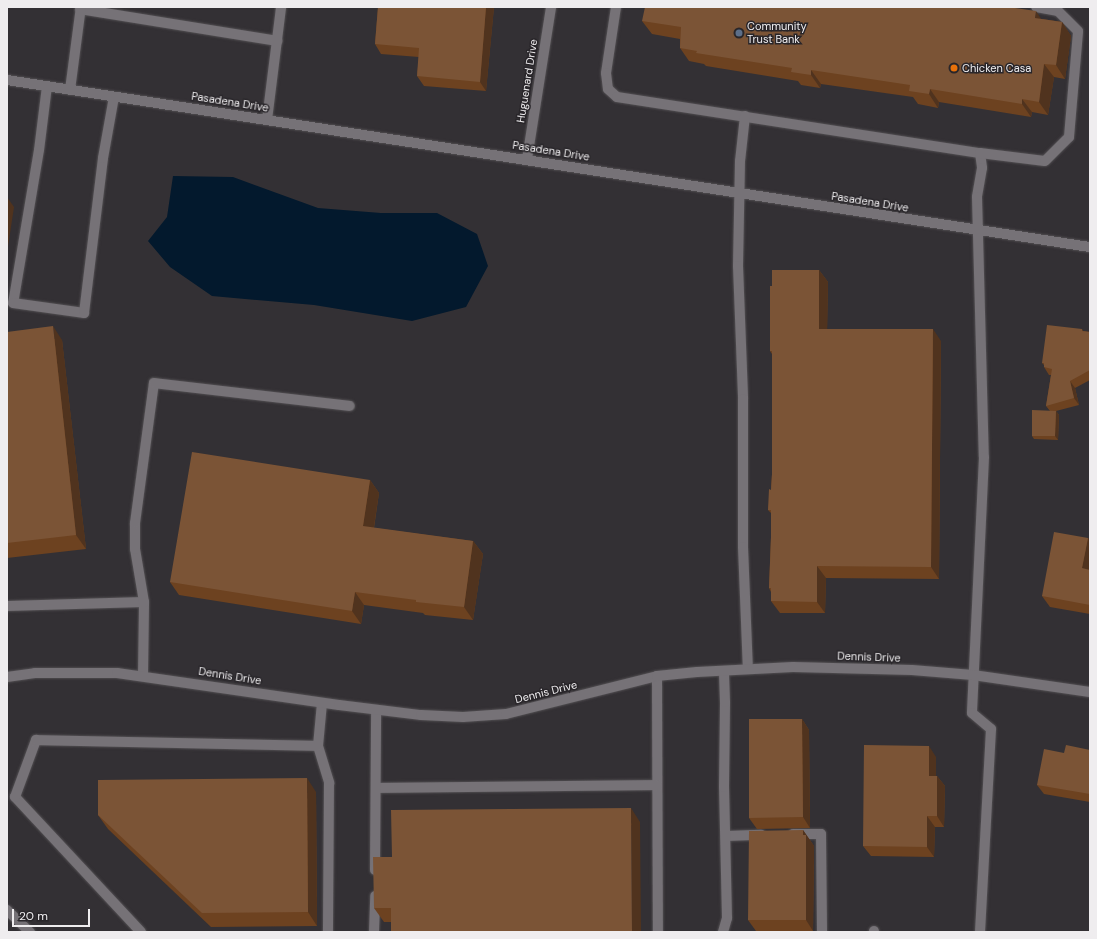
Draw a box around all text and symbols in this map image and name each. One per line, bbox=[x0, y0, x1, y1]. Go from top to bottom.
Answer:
place label: Community Trust Bank bbox=[747, 20, 807, 46]
marker: Community Trust Bank bbox=[734, 28, 744, 38]
street label: Huguenard Drive bbox=[514, 38, 540, 124]
place label: Chicken Casa bbox=[962, 61, 1031, 75]
marker: Chicken Casa bbox=[949, 63, 959, 73]
street label: Pasadena Drive bbox=[190, 89, 270, 115]
street label: Pasadena Drive bbox=[511, 138, 591, 164]
street label: Pasadena Drive bbox=[830, 189, 910, 215]
street label: Dennis Drive bbox=[837, 649, 901, 665]
street label: Dennis Drive bbox=[198, 665, 262, 687]
street label: Dennis Drive bbox=[514, 678, 578, 706]
scale bar bbox=[14, 901, 92, 927]
text: 20 m bbox=[19, 908, 48, 924]

